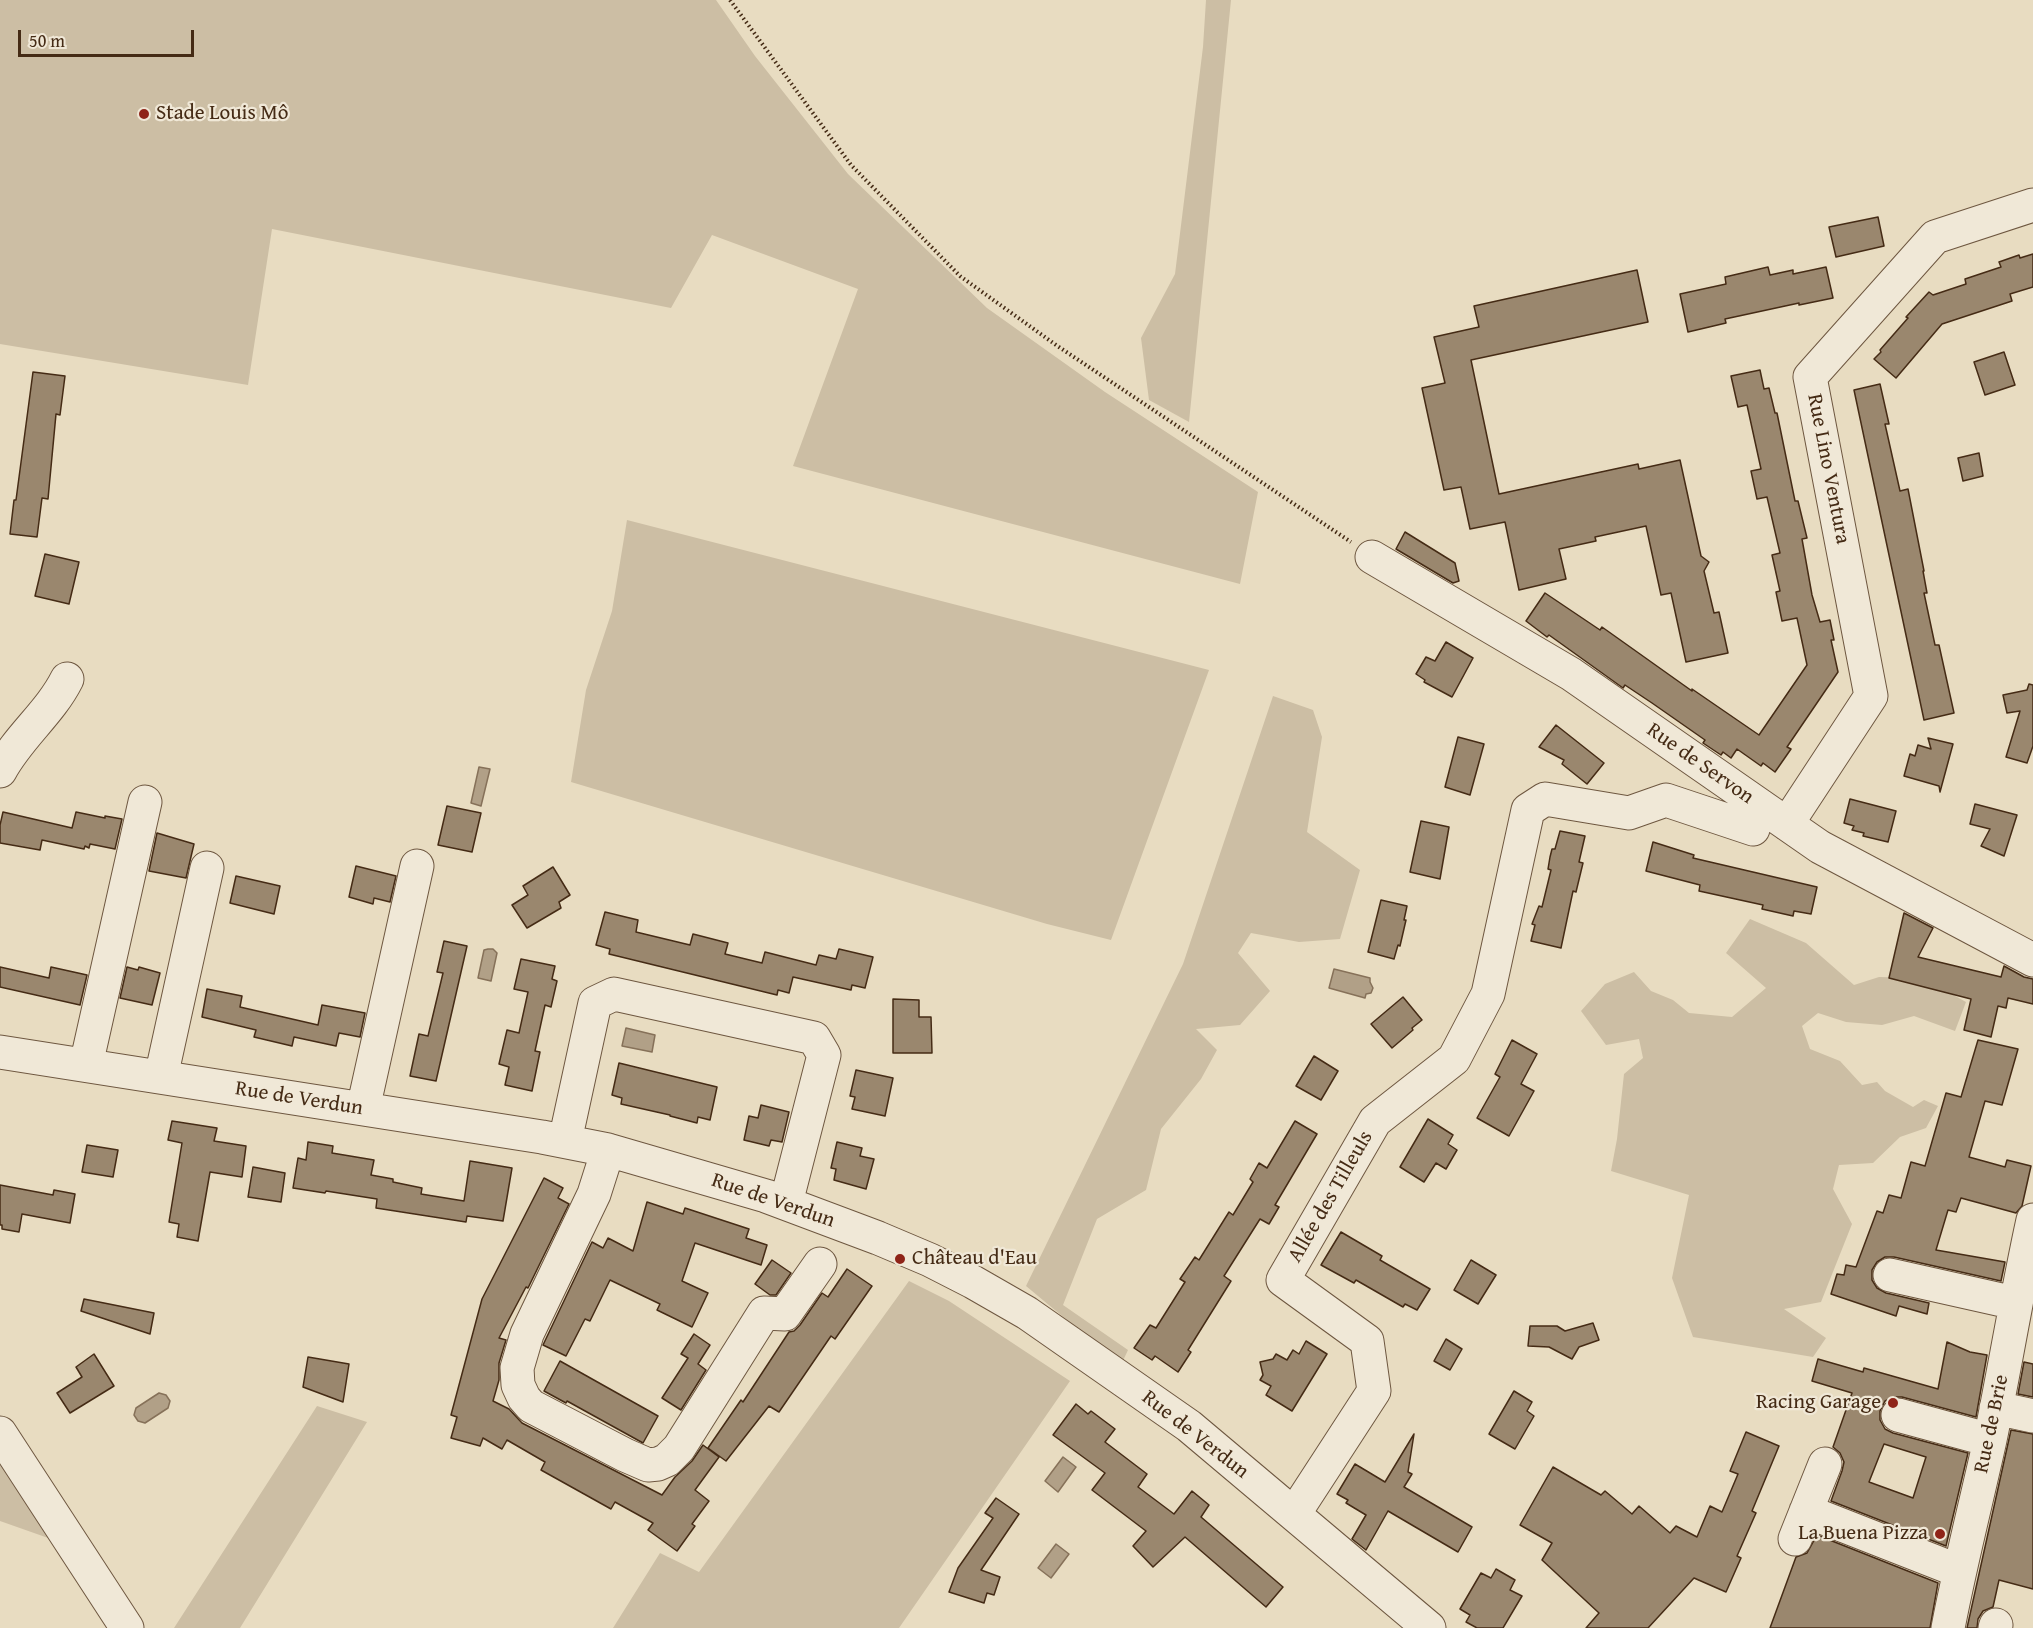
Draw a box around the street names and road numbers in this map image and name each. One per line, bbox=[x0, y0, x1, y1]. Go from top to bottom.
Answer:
street label: Rue Lino Ventura bbox=[1801, 392, 1855, 546]
street label: Rue de Servon bbox=[1642, 718, 1758, 810]
street label: Rue de Verdun bbox=[233, 1076, 365, 1122]
street label: Allée des Tilleuls bbox=[1283, 1127, 1379, 1267]
street label: Rue de Verdun bbox=[708, 1168, 838, 1234]
street label: Rue de Brie bbox=[1969, 1373, 2015, 1475]
street label: Rue de Verdun bbox=[1136, 1385, 1254, 1485]

